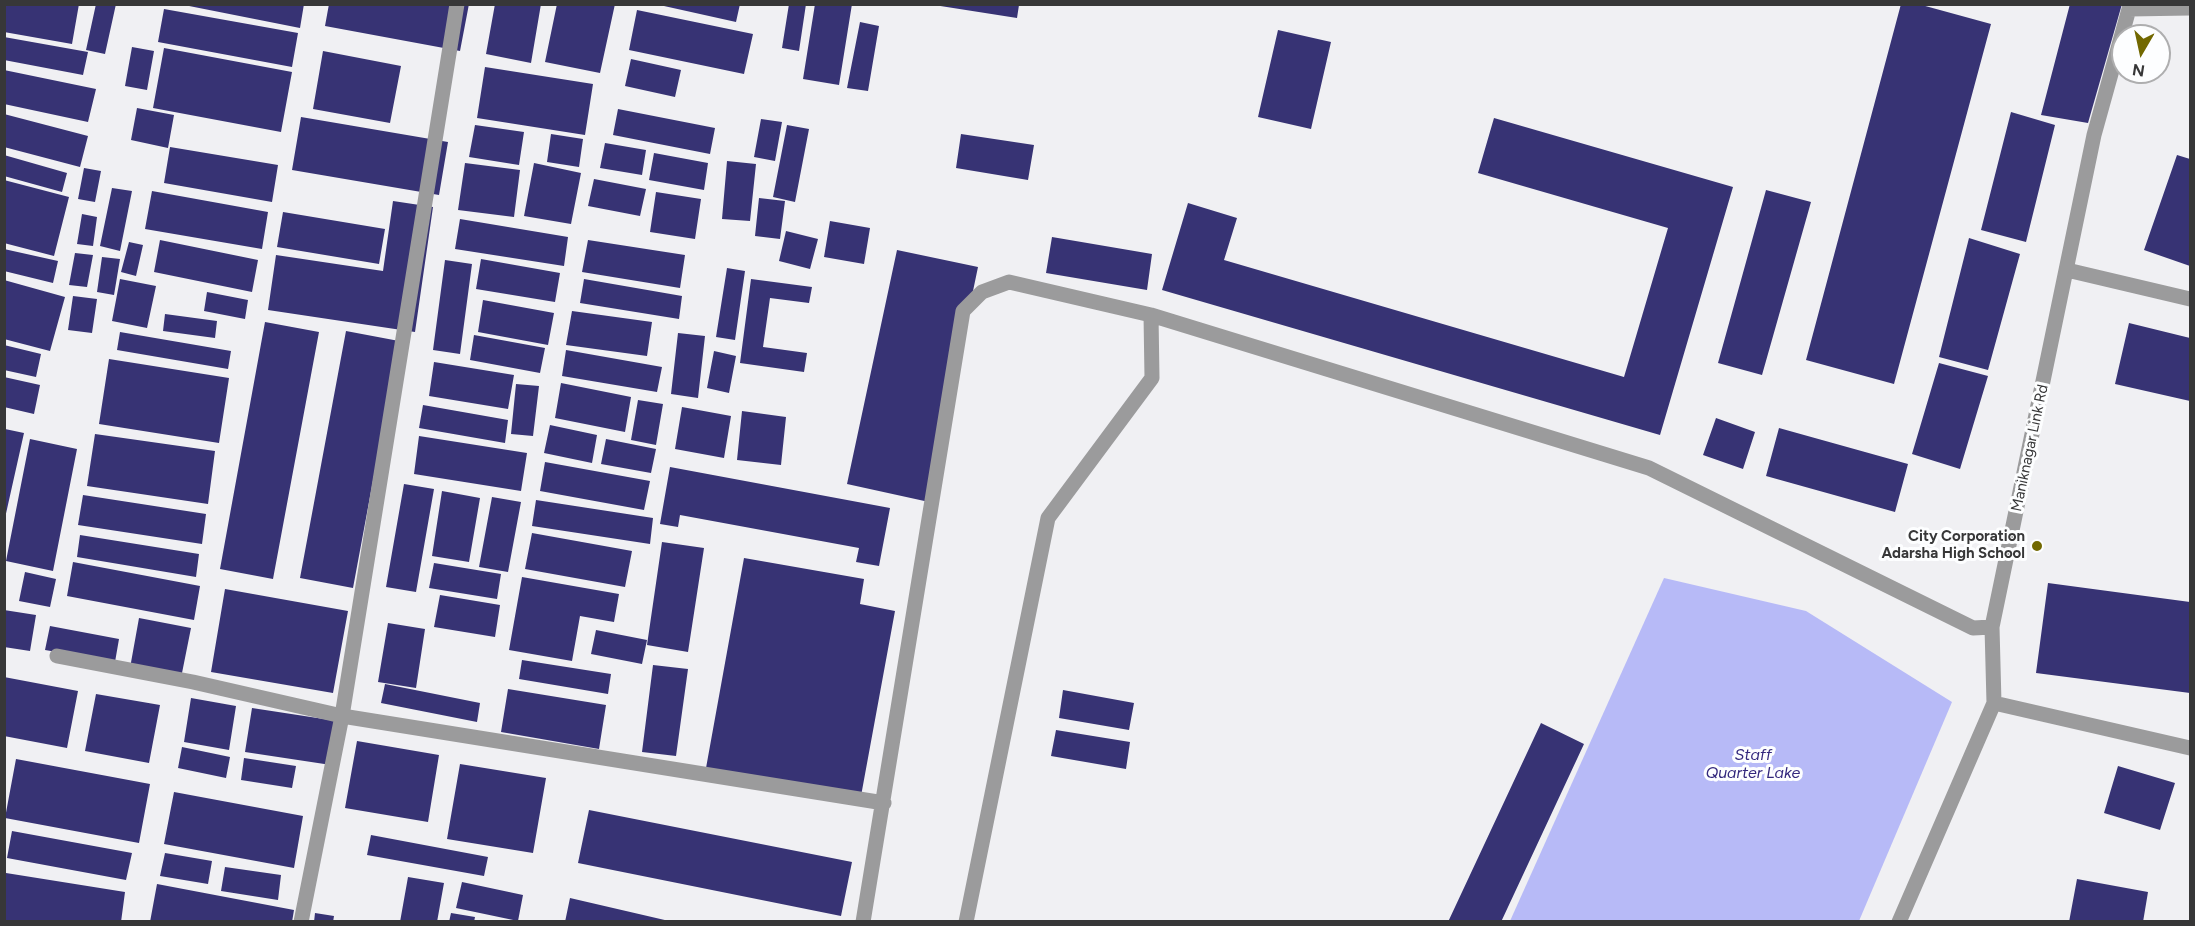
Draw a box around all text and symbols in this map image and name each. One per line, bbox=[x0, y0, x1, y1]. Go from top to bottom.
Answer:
north arrow bbox=[2111, 24, 2171, 84]
text: N bbox=[2131, 60, 2146, 81]
street label: Maniknagar Link Rd bbox=[2008, 383, 2052, 513]
place label: City Corporation Adarsha High School bbox=[1881, 528, 2025, 563]
marker: City Corporation Adarsha High School bbox=[2030, 539, 2044, 553]
water label: Staff Quarter Lake bbox=[1706, 745, 1800, 783]

